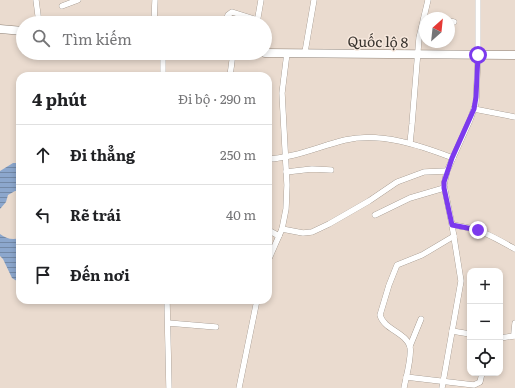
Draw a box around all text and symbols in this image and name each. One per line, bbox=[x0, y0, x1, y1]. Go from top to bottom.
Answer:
north arrow bbox=[419, 12, 455, 48]
search box bbox=[16, 16, 272, 60]
icon: search bbox=[30, 27, 52, 49]
text: Tìm kiếm bbox=[62, 27, 132, 50]
street label: Quốc lộ 8 bbox=[347, 30, 409, 52]
route start bbox=[469, 46, 487, 64]
text: 4 phút bbox=[32, 86, 87, 111]
text: Đi bộ · 290 m bbox=[178, 89, 256, 108]
text: Đi thẳng bbox=[70, 143, 135, 166]
icon: ahead bbox=[32, 144, 54, 166]
text: 250 m bbox=[220, 145, 256, 164]
text: Rẽ trái bbox=[70, 203, 121, 226]
icon: left bbox=[32, 204, 54, 226]
text: 40 m bbox=[226, 205, 256, 224]
route end bbox=[469, 221, 487, 239]
text: Đến nơi bbox=[70, 263, 130, 286]
icon: arrive bbox=[32, 264, 54, 286]
map controls bbox=[467, 268, 503, 376]
button: + bbox=[467, 268, 503, 304]
button: − bbox=[467, 304, 503, 340]
button: locate bbox=[467, 340, 503, 376]

